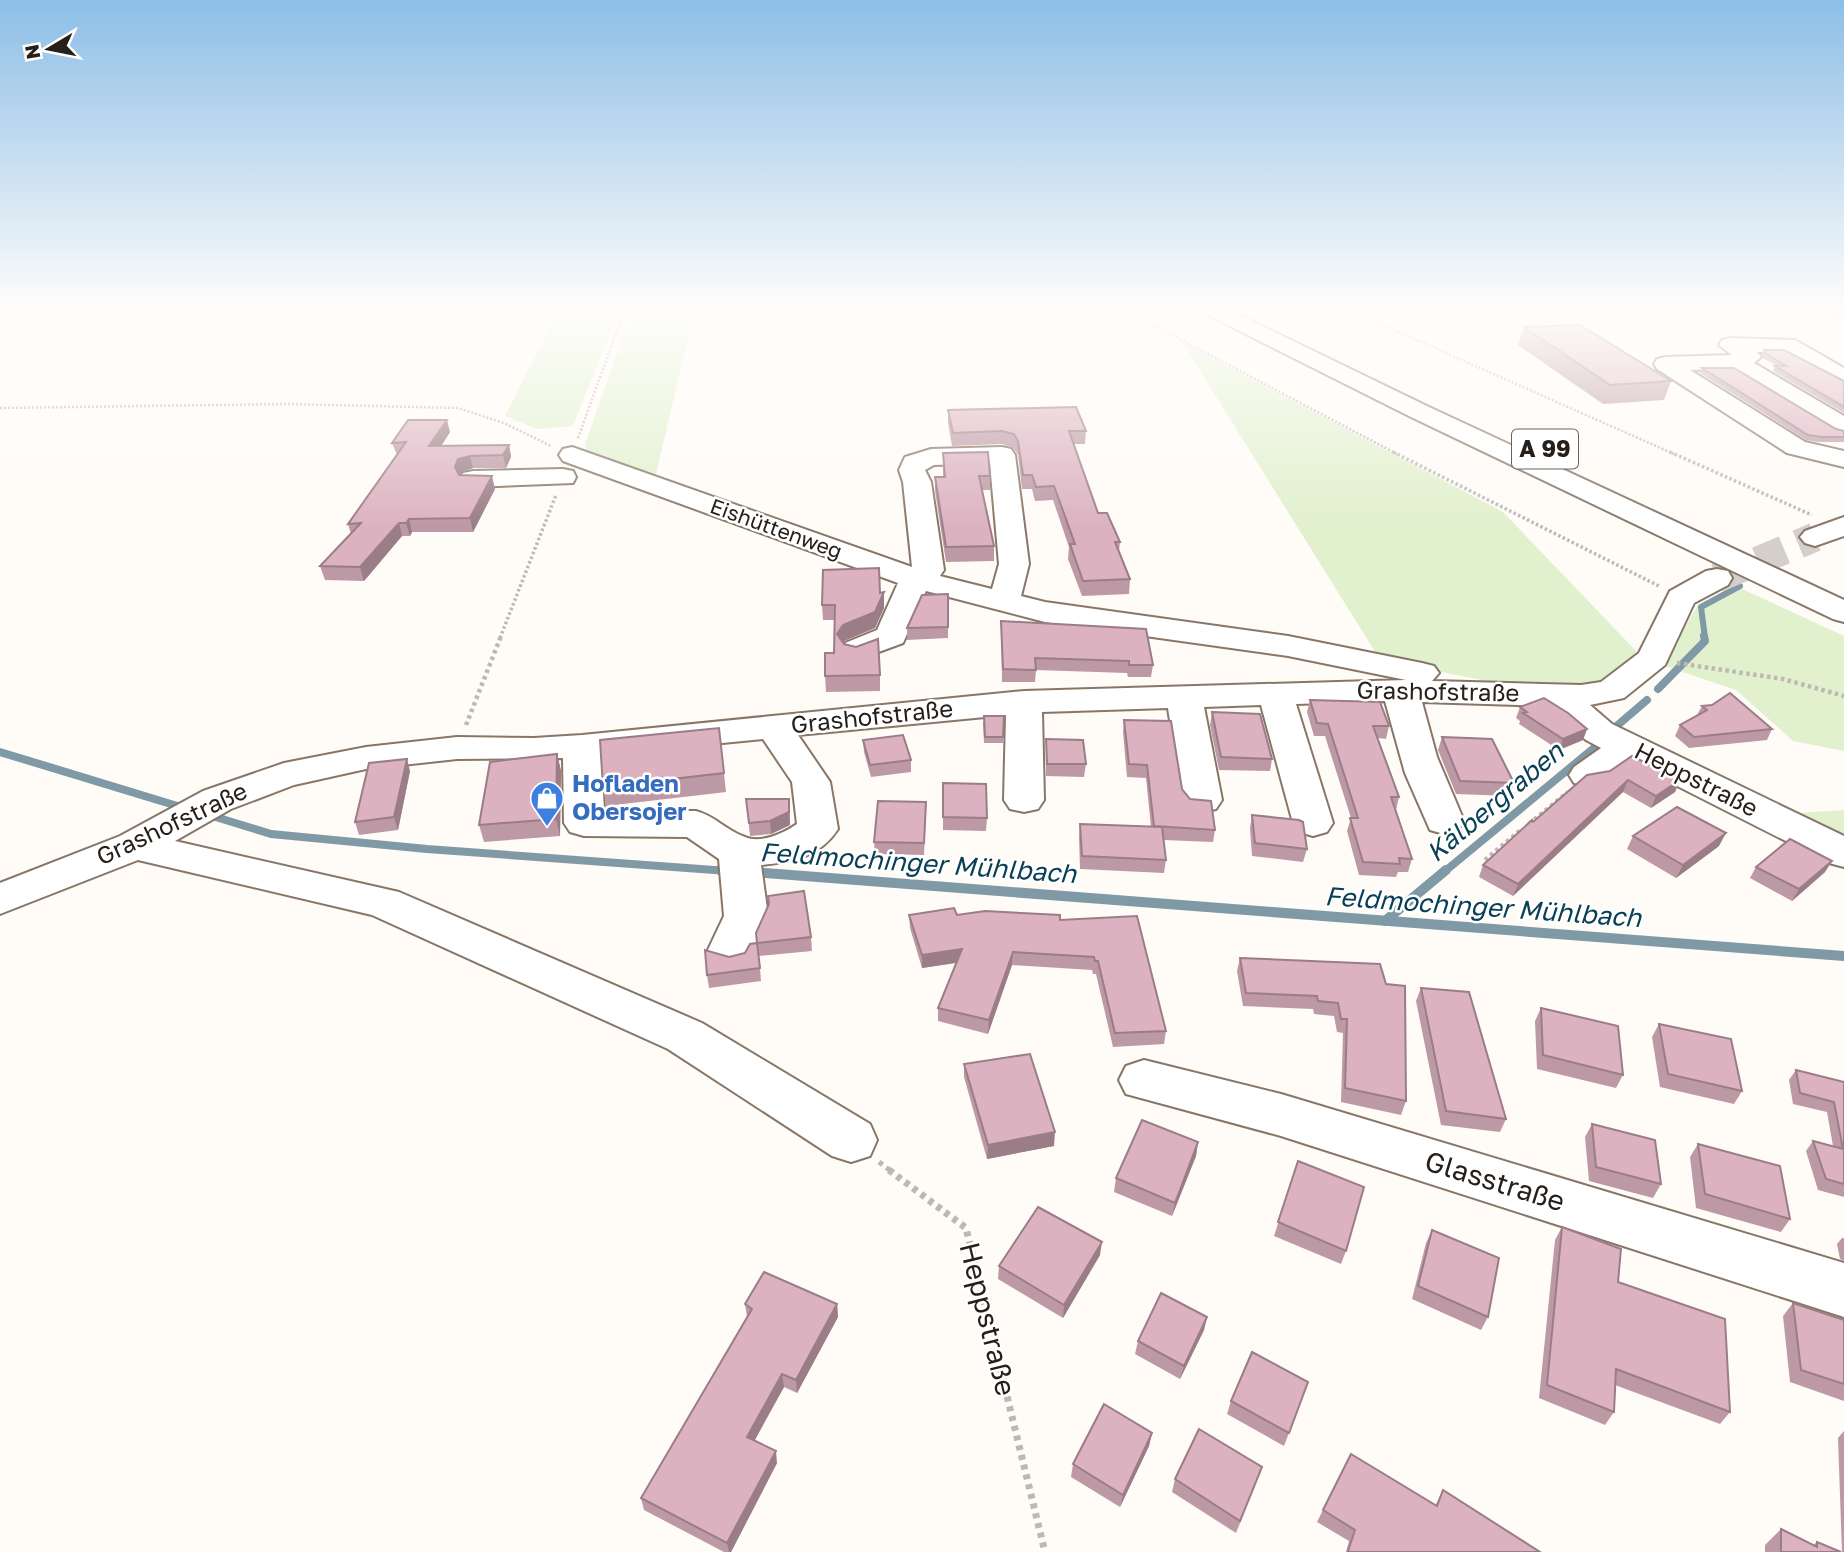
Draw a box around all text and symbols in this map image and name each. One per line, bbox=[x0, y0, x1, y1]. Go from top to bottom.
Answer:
north arrow bbox=[14, 14, 84, 84]
text: N bbox=[19, 43, 44, 61]
road number: A 99 bbox=[1512, 430, 1578, 468]
street label: Eishüttenweg bbox=[707, 492, 846, 564]
street label: Grashofstraße bbox=[1356, 675, 1520, 706]
street label: Grashofstraße bbox=[789, 693, 954, 738]
water label: Kälbergraben bbox=[1420, 735, 1570, 868]
street label: Heppstraße bbox=[1630, 735, 1763, 822]
place label: Hofladen Obersojer bbox=[572, 768, 687, 825]
street label: Grashofstraße bbox=[91, 775, 251, 870]
shop icon: Hofladen Obersojer bbox=[528, 779, 566, 828]
water label: Feldmochinger Mühlbach bbox=[759, 836, 1078, 889]
water label: Feldmochinger Mühlbach bbox=[1324, 880, 1643, 933]
street label: Glasstraße bbox=[1421, 1144, 1569, 1217]
street label: Heppstraße bbox=[953, 1239, 1023, 1399]

